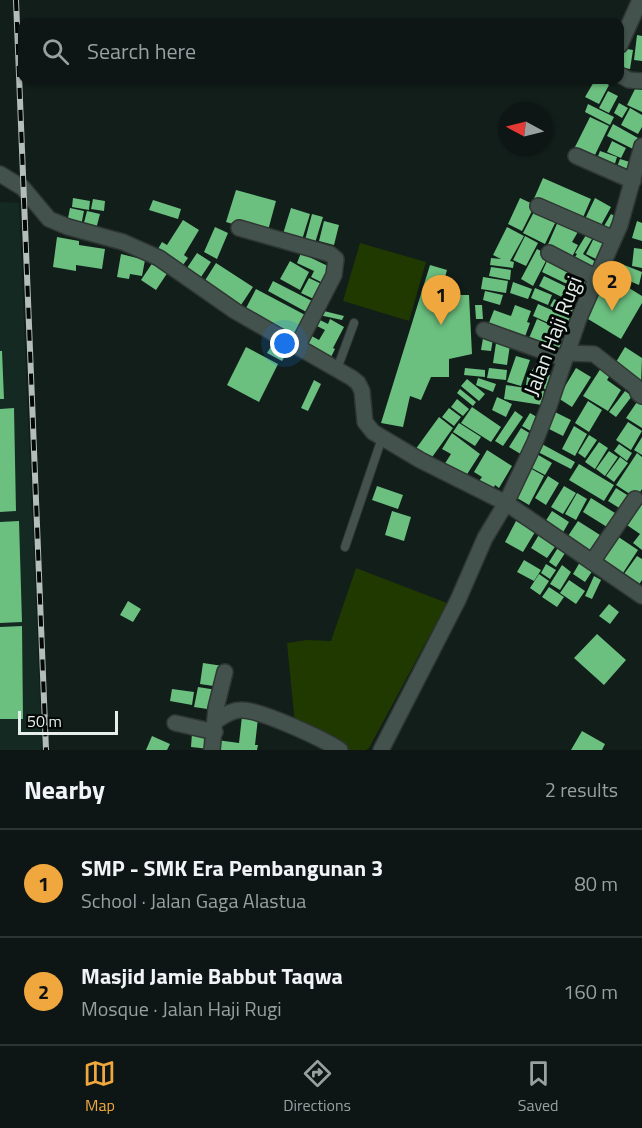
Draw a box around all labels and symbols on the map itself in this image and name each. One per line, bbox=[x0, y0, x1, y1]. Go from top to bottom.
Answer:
north arrow bbox=[498, 102, 552, 156]
pin: 2 bbox=[592, 262, 632, 311]
street label: Jalan Haji Rugi bbox=[515, 271, 590, 400]
pin: 1 bbox=[422, 276, 460, 325]
your location bbox=[270, 329, 299, 358]
scale bar bbox=[18, 708, 118, 736]

